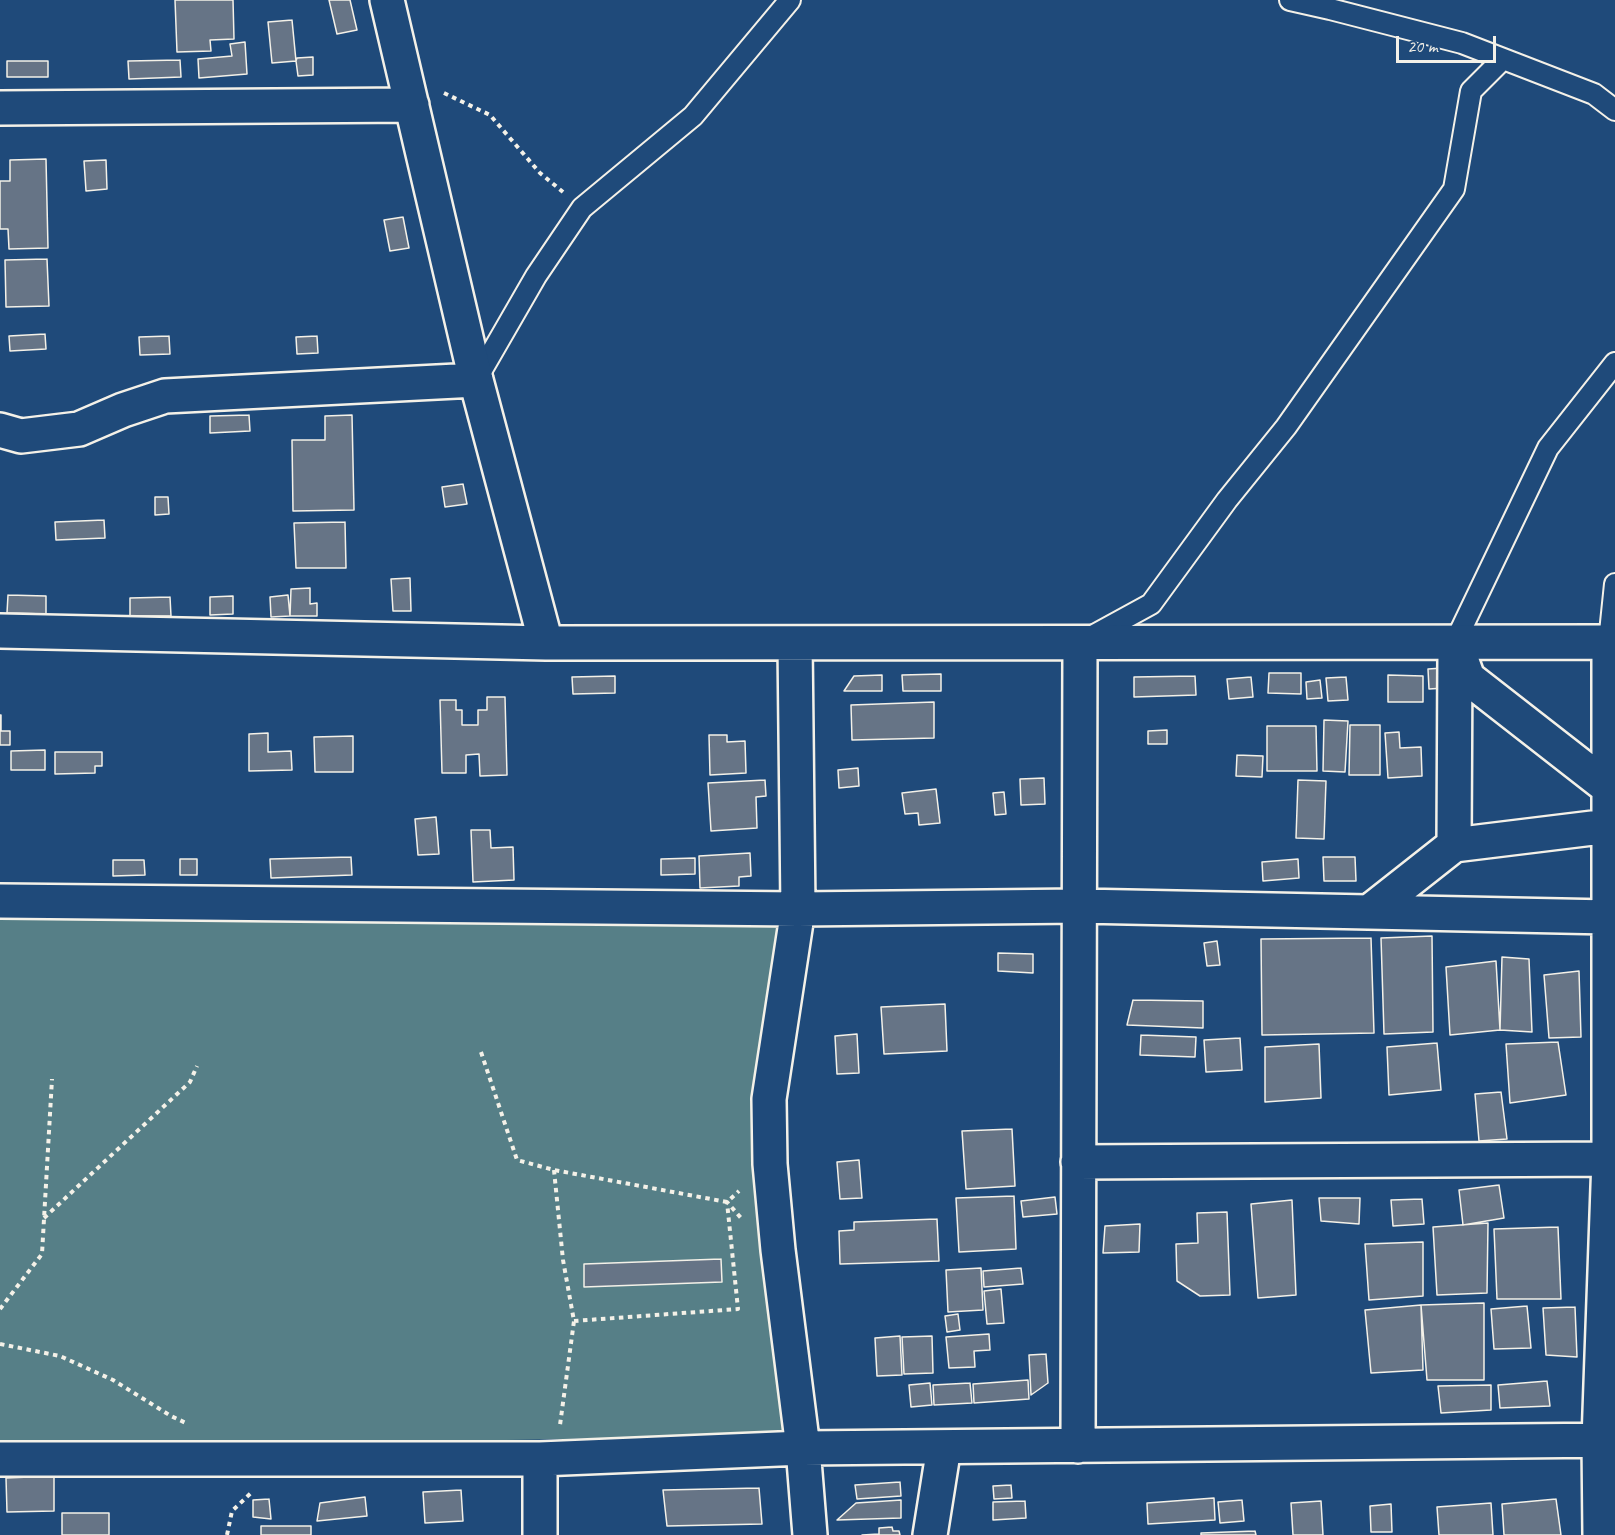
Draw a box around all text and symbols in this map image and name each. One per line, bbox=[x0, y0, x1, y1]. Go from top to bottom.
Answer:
scale bar bbox=[1399, 24, 1500, 62]
text: 20 m bbox=[1407, 35, 1438, 57]

